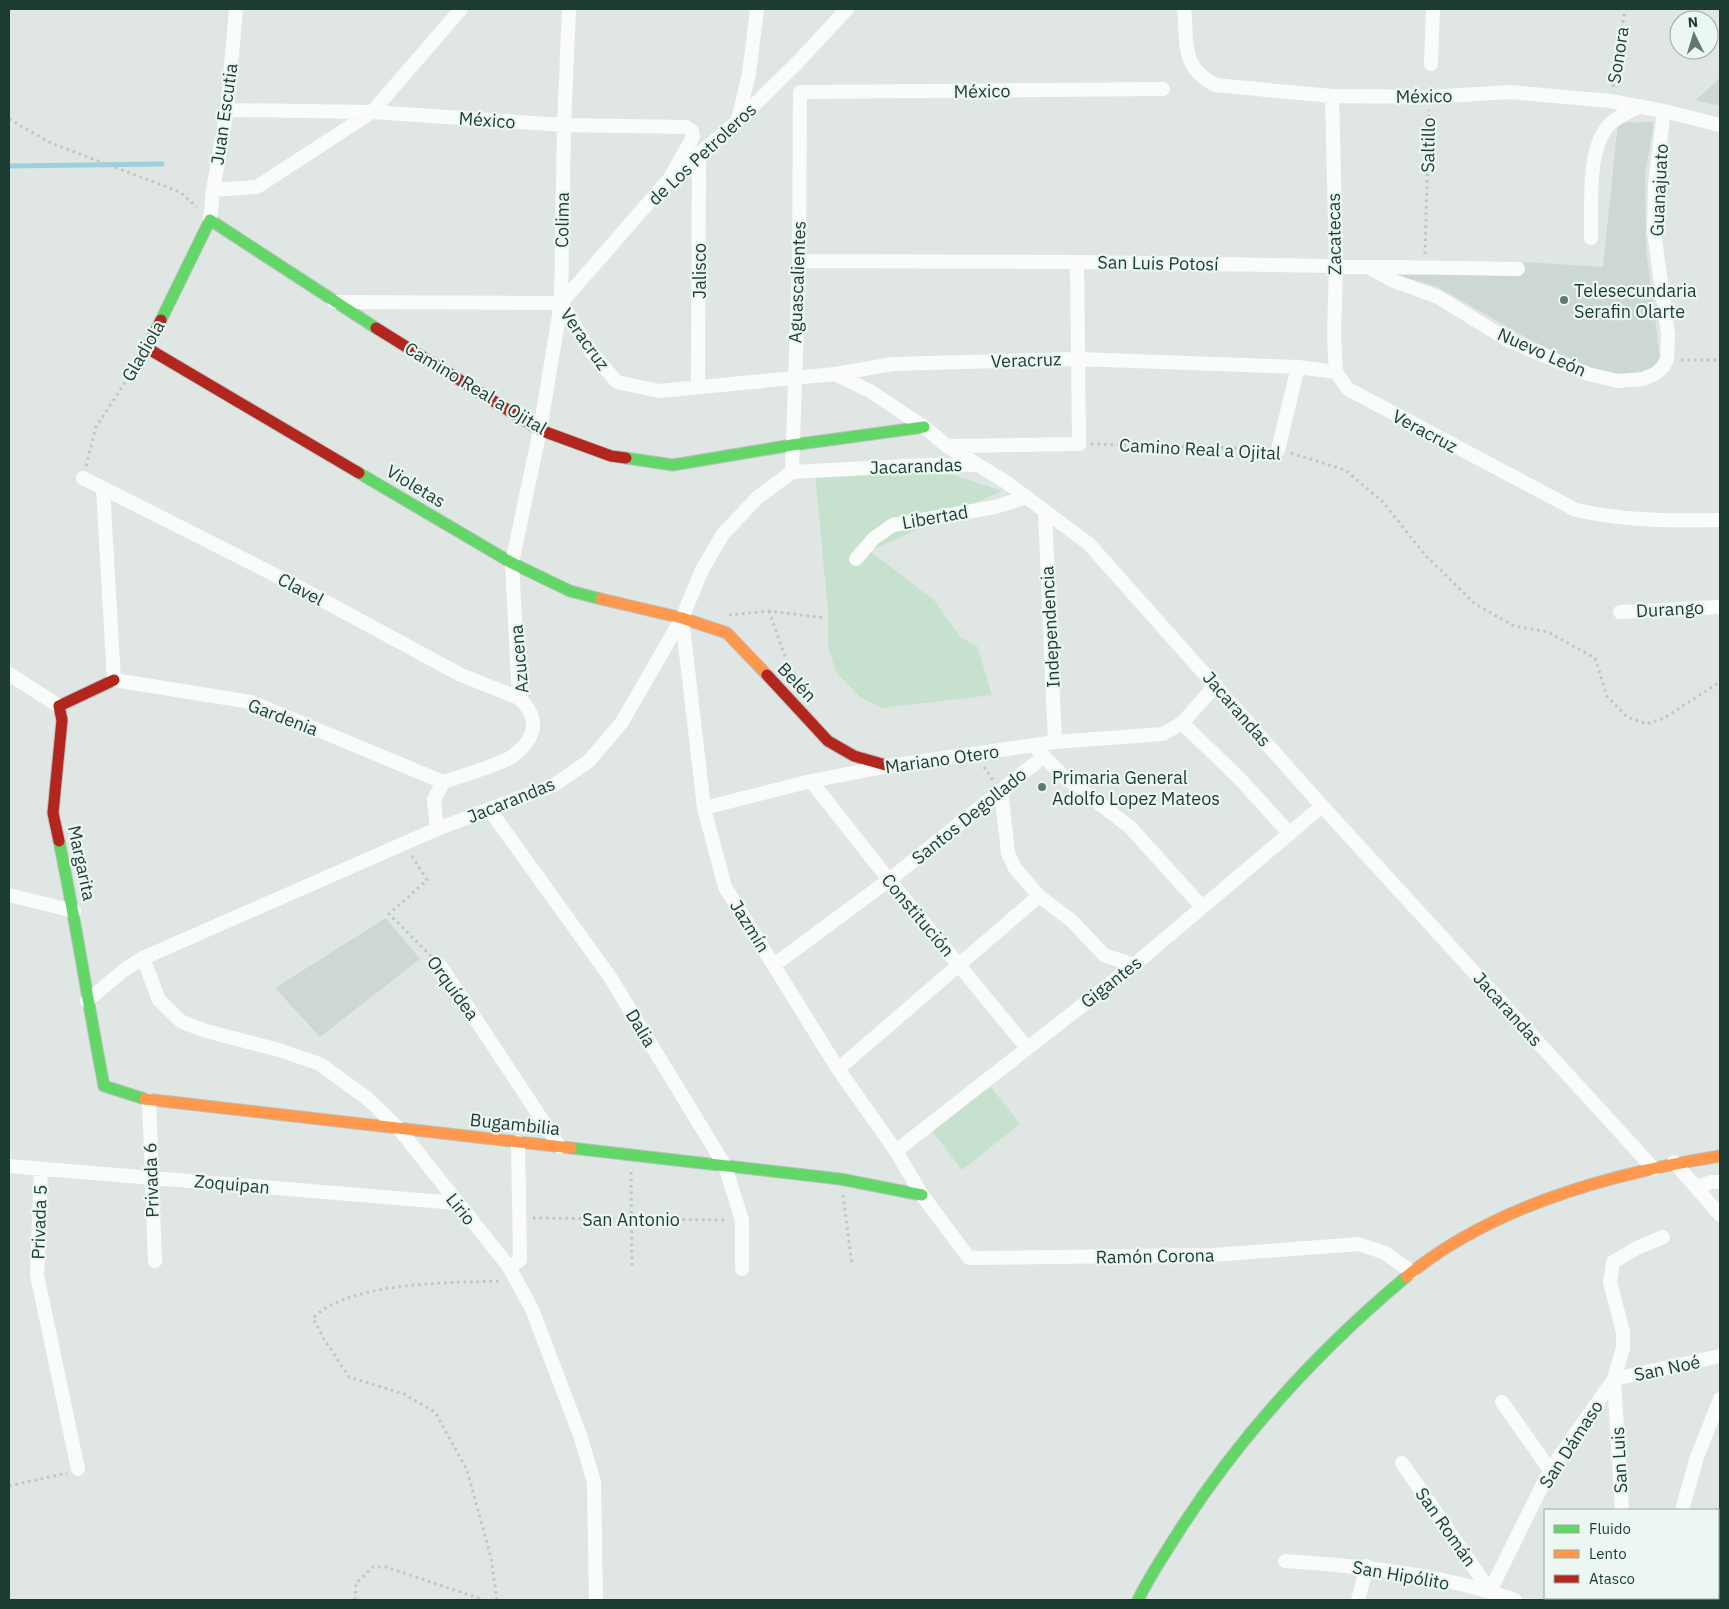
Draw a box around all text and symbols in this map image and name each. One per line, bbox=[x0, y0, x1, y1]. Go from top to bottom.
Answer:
north arrow bbox=[1669, 10, 1719, 60]
text: N bbox=[1687, 13, 1699, 31]
street label: Sonora bbox=[1602, 25, 1634, 85]
street label: Juan Escutia bbox=[205, 61, 243, 166]
street label: México bbox=[953, 79, 1011, 103]
street label: México bbox=[1395, 84, 1453, 108]
street label: de Los Petroleros bbox=[643, 98, 761, 210]
street label: México bbox=[458, 107, 516, 133]
street label: Saltillo bbox=[1416, 117, 1440, 173]
street label: Guanajuato bbox=[1645, 143, 1673, 237]
street label: Colima bbox=[550, 191, 574, 248]
street label: Zacatecas bbox=[1322, 193, 1346, 275]
street label: Aguascalientes bbox=[783, 220, 811, 344]
street label: Jalisco bbox=[688, 243, 711, 299]
street label: San Luis Potosí bbox=[1097, 250, 1219, 276]
place label: Telesecundaria Serafin Olarte bbox=[1574, 279, 1697, 323]
marker: Telesecundaria Serafin Olarte bbox=[1558, 294, 1570, 306]
street label: Veracruz bbox=[555, 303, 615, 375]
street label: Gladiola bbox=[116, 316, 170, 386]
street label: Nuevo León bbox=[1494, 322, 1590, 382]
street label: Camino Real a Ojital bbox=[401, 336, 551, 440]
street label: Veracruz bbox=[990, 347, 1062, 373]
street label: Veracruz bbox=[1388, 404, 1462, 458]
street label: Camino Real a Ojital bbox=[1119, 433, 1282, 465]
street label: Jacarandas bbox=[869, 453, 963, 479]
street label: Violetas bbox=[382, 459, 450, 513]
street label: Libertad bbox=[900, 500, 970, 534]
street label: Independencia bbox=[1035, 565, 1065, 689]
street label: Clavel bbox=[274, 567, 328, 611]
street label: Durango bbox=[1635, 596, 1705, 622]
street label: Azucena bbox=[505, 623, 533, 694]
street label: Belén bbox=[773, 657, 821, 707]
street label: Jacarandas bbox=[1198, 666, 1276, 752]
street label: Gardenia bbox=[245, 693, 322, 741]
street label: Mariano Otero bbox=[883, 740, 1001, 778]
street label: Santos Degollado bbox=[907, 763, 1031, 869]
place label: Primaria General Adolfo Lopez Mateos bbox=[1052, 766, 1220, 810]
street label: Jacarandas bbox=[464, 772, 558, 828]
marker: Primaria General Adolfo Lopez Mateos bbox=[1036, 781, 1048, 793]
street label: Margarita bbox=[63, 823, 101, 903]
street label: Constitución bbox=[877, 869, 959, 961]
street label: Jazmín bbox=[725, 895, 775, 957]
street label: Orquídea bbox=[422, 951, 484, 1025]
street label: Gigantes bbox=[1076, 951, 1146, 1013]
street label: Jacarandas bbox=[1468, 967, 1548, 1051]
street label: Dalia bbox=[621, 1005, 662, 1052]
street label: Bugambilia bbox=[469, 1108, 562, 1140]
street label: Privada 6 bbox=[138, 1142, 164, 1218]
street label: Zoquipan bbox=[193, 1169, 271, 1199]
street label: Privada 5 bbox=[26, 1184, 52, 1260]
street label: Lirio bbox=[441, 1188, 481, 1230]
street label: San Antonio bbox=[582, 1208, 680, 1231]
street label: Ramón Corona bbox=[1095, 1243, 1215, 1269]
street label: San Noé bbox=[1632, 1350, 1702, 1386]
street label: San Dámaso bbox=[1534, 1396, 1608, 1492]
street label: San Luis bbox=[1606, 1426, 1632, 1494]
street label: San Román bbox=[1410, 1483, 1482, 1571]
legend bbox=[1544, 1509, 1719, 1599]
text: Fluido bbox=[1589, 1519, 1631, 1538]
text: Lento bbox=[1589, 1544, 1627, 1563]
street label: San Hipólito bbox=[1351, 1555, 1451, 1595]
text: Atasco bbox=[1589, 1569, 1635, 1588]

